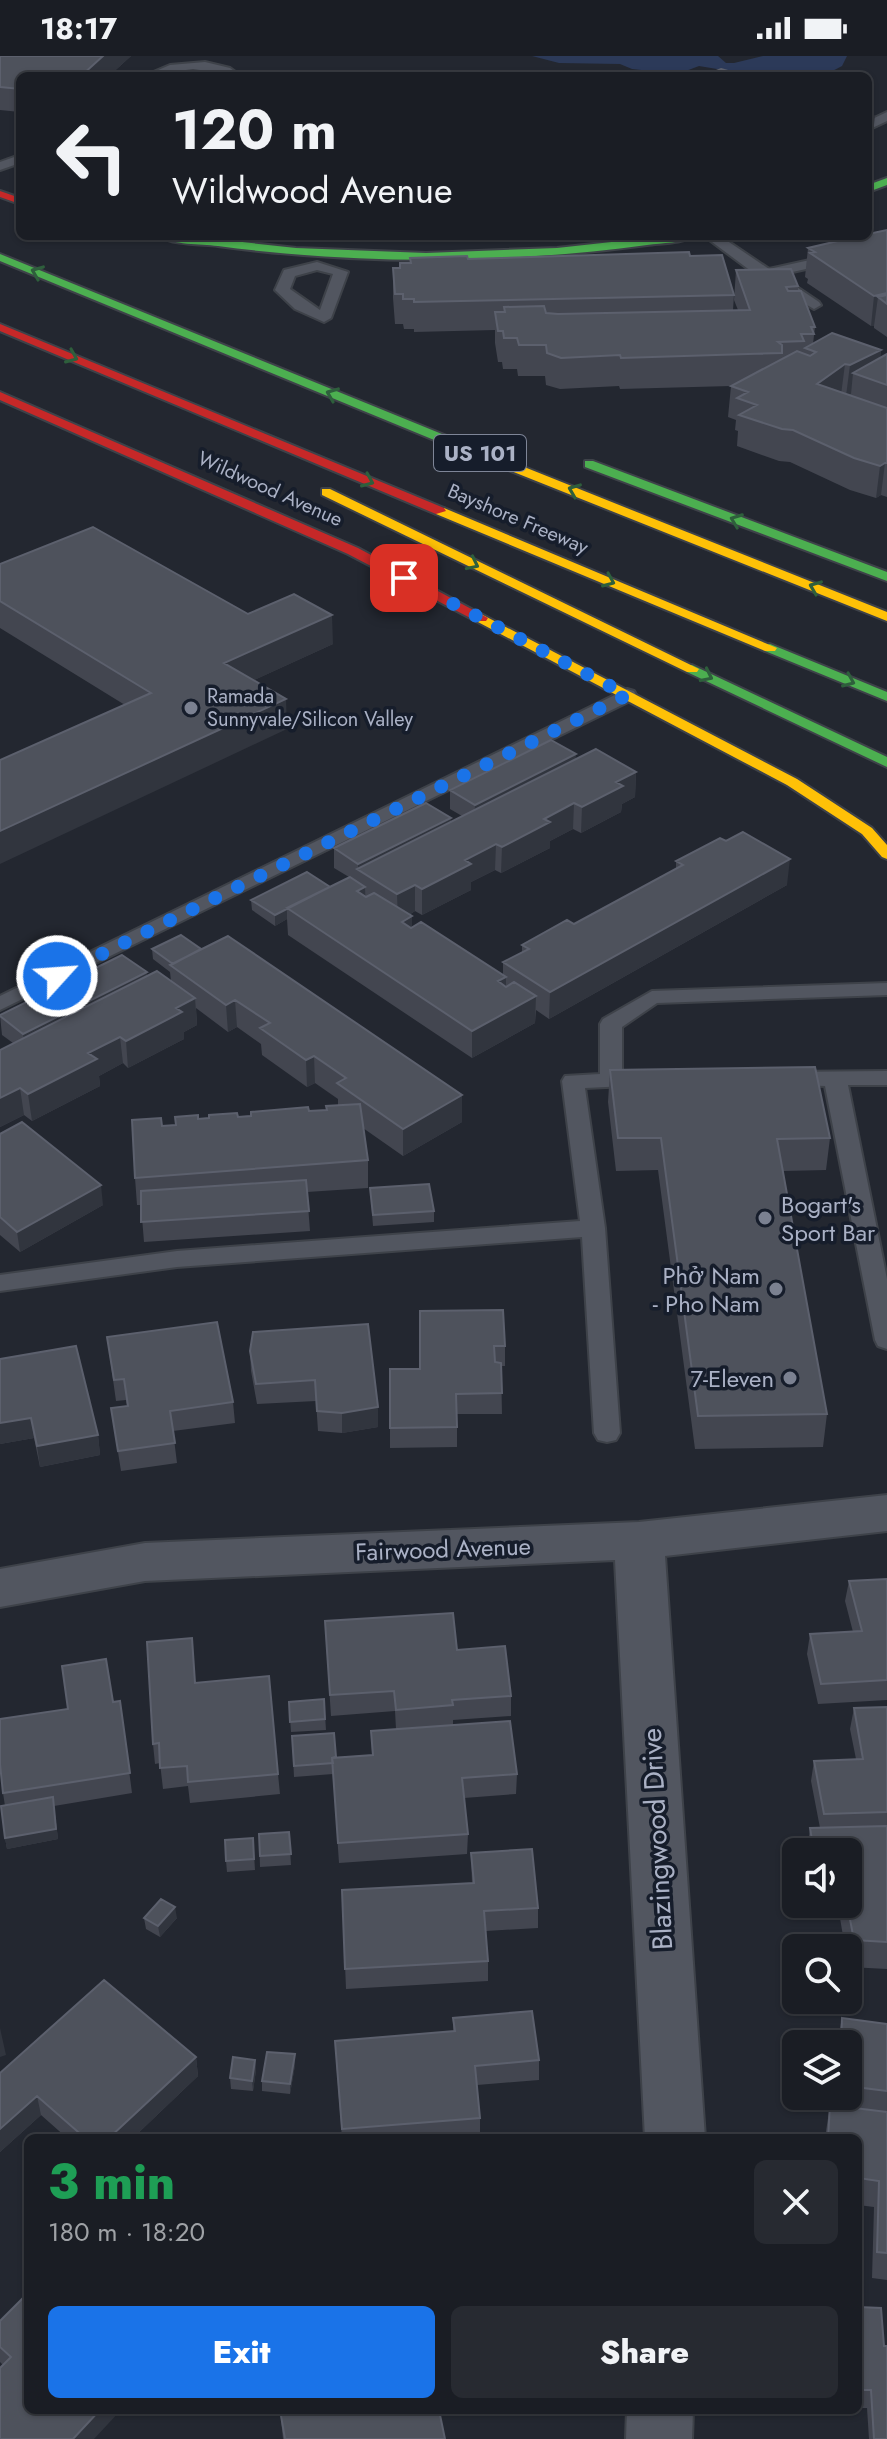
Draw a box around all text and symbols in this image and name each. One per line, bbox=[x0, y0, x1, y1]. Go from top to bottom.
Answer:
text: 18:17 bbox=[40, 7, 117, 50]
text: 120 m bbox=[172, 89, 337, 170]
icon: left bbox=[40, 104, 144, 208]
text: Wildwood Avenue bbox=[172, 164, 453, 216]
one-way arrow bbox=[31, 265, 45, 282]
one-way arrow bbox=[64, 347, 78, 363]
one-way arrow bbox=[326, 387, 340, 404]
road number: US 101 bbox=[434, 435, 526, 471]
street label: Wildwood Avenue bbox=[193, 444, 347, 534]
one-way arrow bbox=[360, 471, 375, 487]
street label: Bayshore Freeway bbox=[443, 476, 593, 562]
one-way arrow bbox=[568, 483, 582, 500]
one-way arrow bbox=[729, 513, 743, 530]
pin bbox=[370, 544, 438, 612]
one-way arrow bbox=[464, 554, 479, 570]
icon: arrive bbox=[382, 556, 426, 600]
one-way arrow bbox=[600, 571, 615, 587]
one-way arrow bbox=[809, 580, 823, 597]
one-way arrow bbox=[699, 666, 714, 682]
one-way arrow bbox=[840, 671, 855, 687]
place label: Ramada Sunnyvale/Silicon Valley bbox=[207, 682, 413, 734]
marker: Ramada Sunnyvale/Silicon Valley bbox=[182, 699, 200, 717]
position arrow bbox=[15, 934, 99, 1018]
place label: Bogart's Sport Bar bbox=[781, 1187, 876, 1250]
marker: Bogart's Sport Bar bbox=[756, 1209, 774, 1227]
place label: Phở Nam - Pho Nam bbox=[653, 1258, 760, 1321]
marker: Phở Nam - Pho Nam bbox=[767, 1280, 785, 1298]
place label: 7-Eleven bbox=[690, 1361, 774, 1396]
marker: 7-Eleven bbox=[781, 1369, 799, 1387]
street label: Fairwood Avenue bbox=[355, 1528, 531, 1570]
street label: Blazingwood Drive bbox=[631, 1727, 683, 1951]
map controls bbox=[782, 1838, 862, 2110]
button: sound bbox=[782, 1838, 862, 1918]
button: search bbox=[782, 1934, 862, 2014]
button: layers bbox=[782, 2030, 862, 2110]
text: 3 min bbox=[48, 2148, 175, 2217]
button: close bbox=[754, 2160, 838, 2244]
text: 180 m · 18:20 bbox=[48, 2213, 205, 2251]
button: Exit bbox=[48, 2306, 435, 2398]
button: Share bbox=[451, 2306, 838, 2398]

